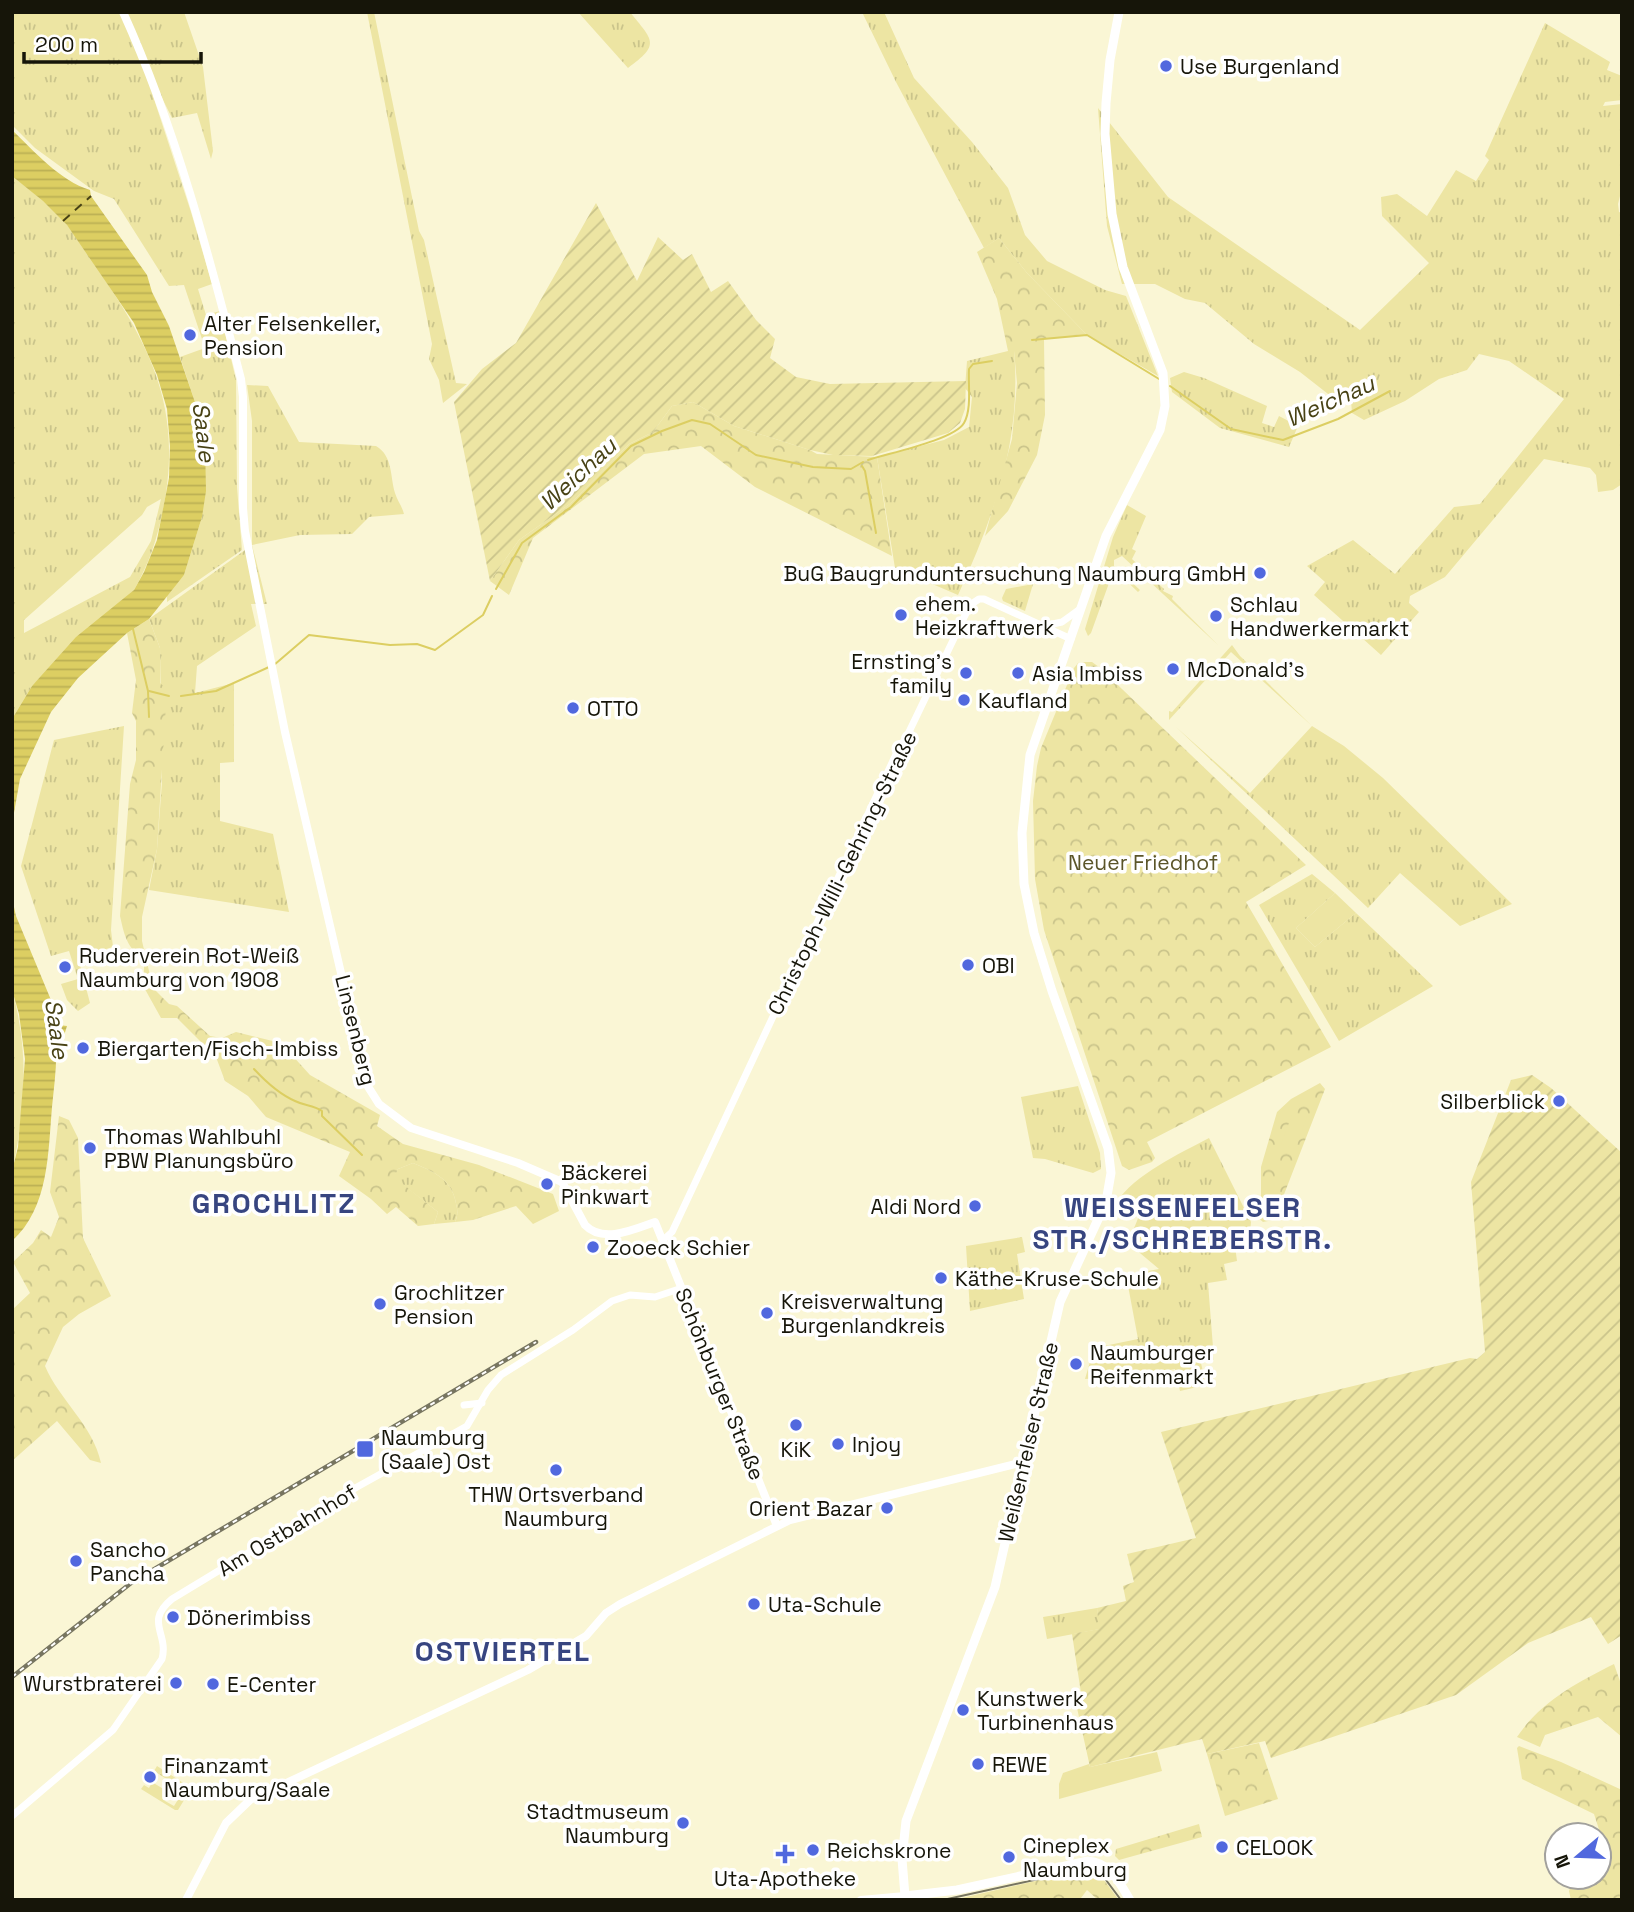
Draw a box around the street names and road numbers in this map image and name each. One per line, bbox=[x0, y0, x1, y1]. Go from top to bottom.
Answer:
street label: Christoph-Willi-Gehring-Straße bbox=[761, 727, 923, 1019]
street label: Linsenberg bbox=[329, 972, 383, 1088]
street label: Schönburger Straße bbox=[669, 1284, 771, 1484]
street label: Weißenfelser Straße bbox=[992, 1339, 1064, 1545]
street label: Am Ostbahnhof bbox=[213, 1478, 361, 1582]

